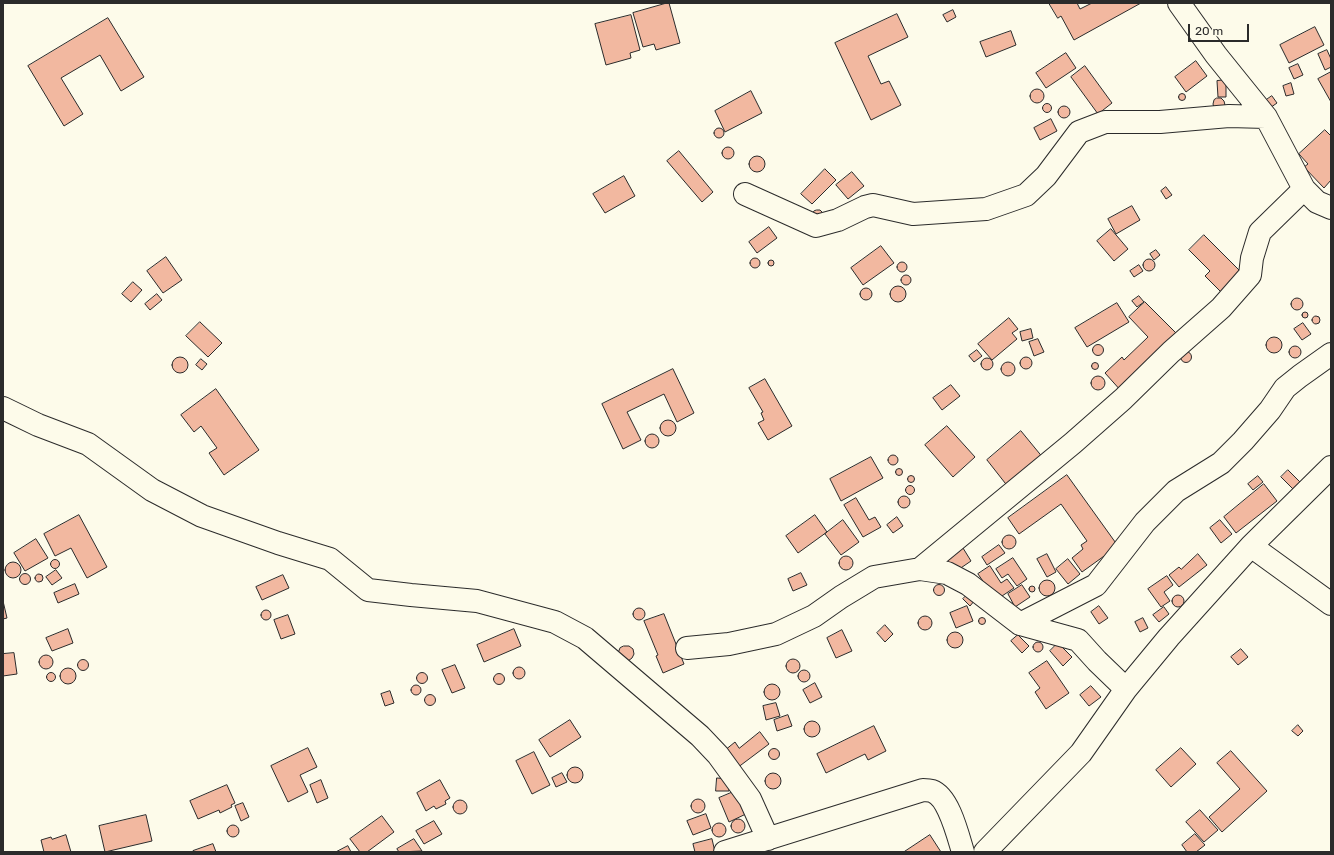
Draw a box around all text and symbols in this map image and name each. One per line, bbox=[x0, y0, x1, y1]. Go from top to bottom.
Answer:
scale bar bbox=[1190, 16, 1251, 42]
text: 20 m bbox=[1195, 24, 1223, 38]

